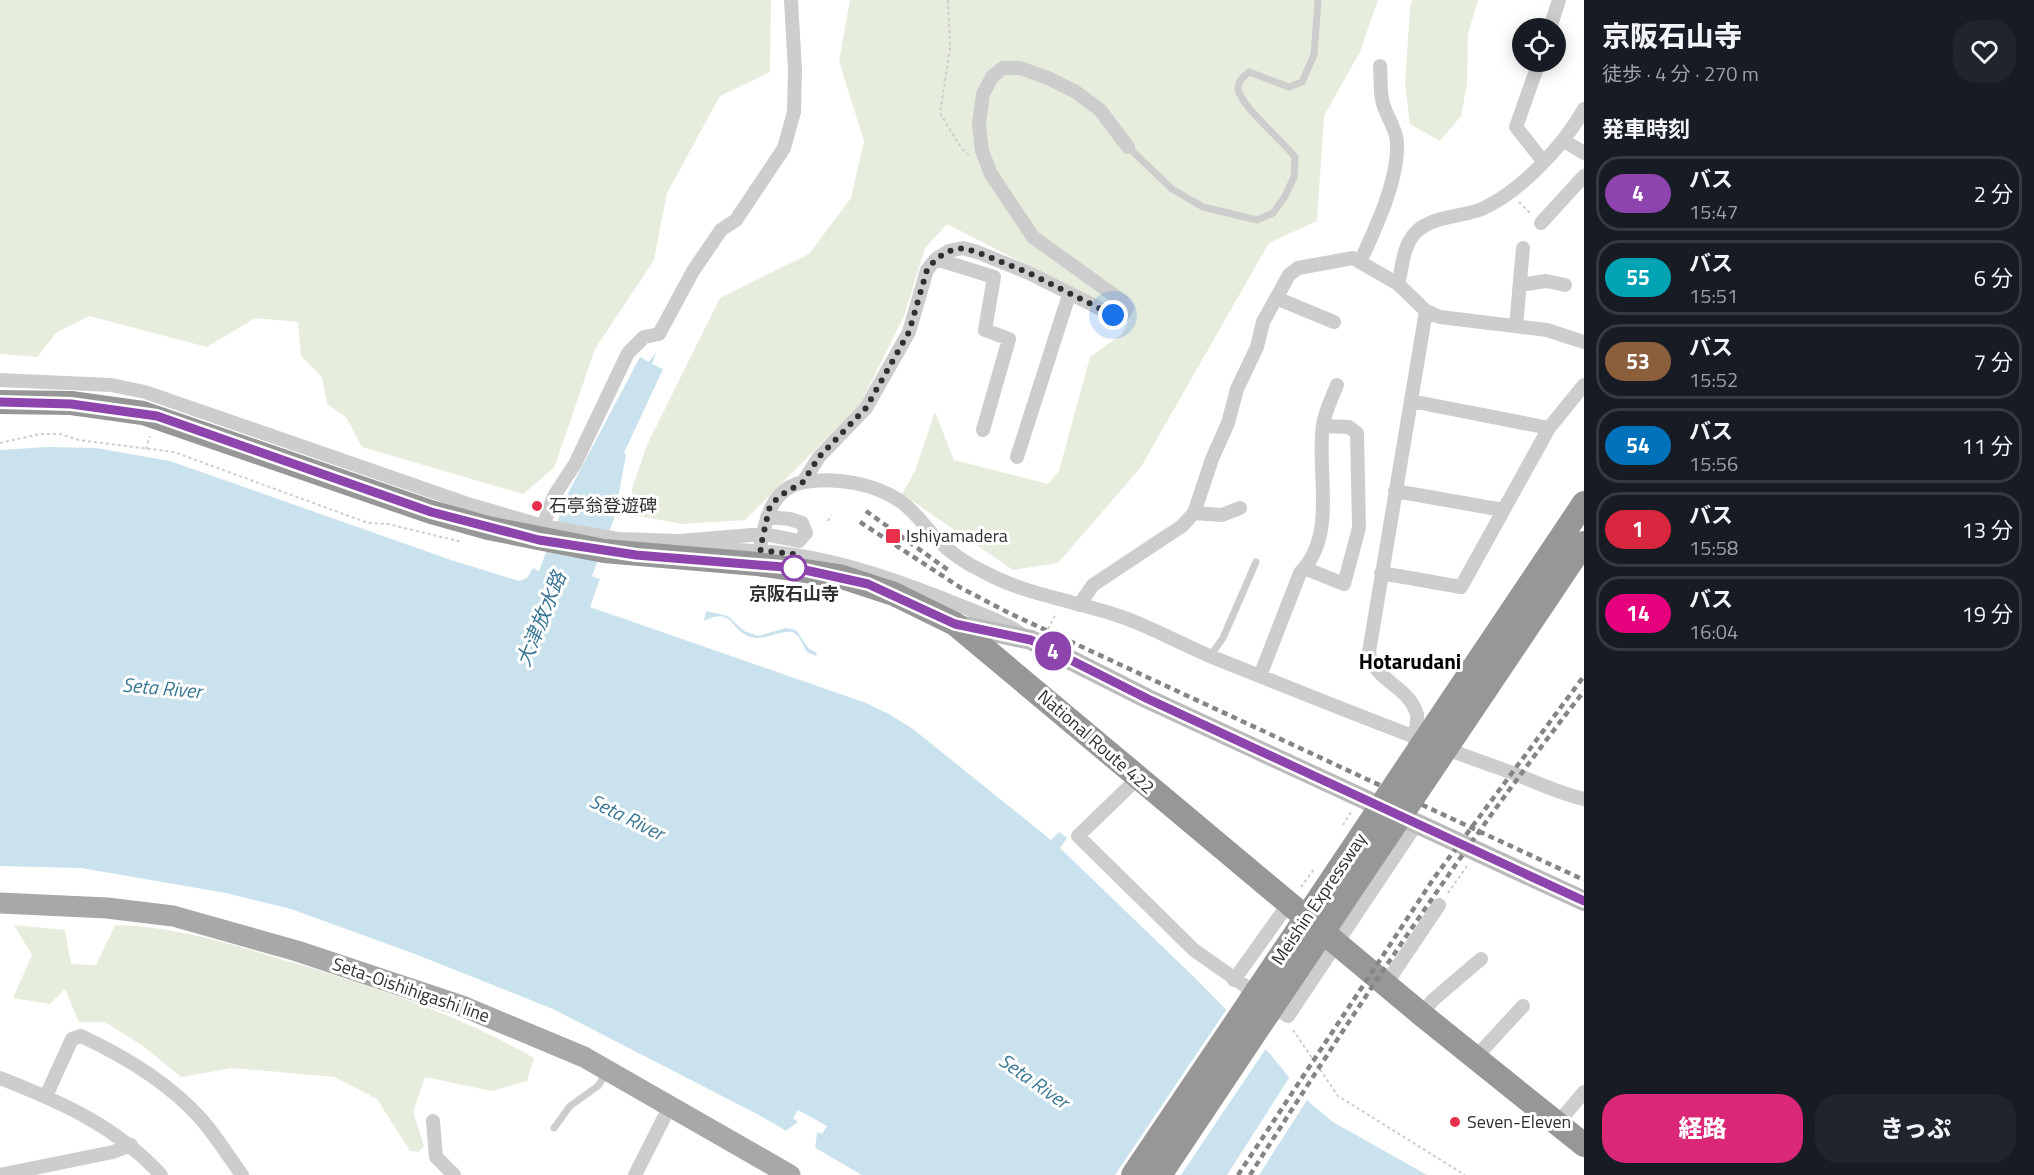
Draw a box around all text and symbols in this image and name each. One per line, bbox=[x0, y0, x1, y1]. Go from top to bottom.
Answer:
text: 京阪石山寺 bbox=[1602, 14, 1742, 57]
map controls bbox=[1512, 18, 1566, 72]
button: locate bbox=[1512, 18, 1566, 72]
button: heart bbox=[1953, 20, 2016, 83]
text: 徒歩 · 4 分 · 270 m bbox=[1602, 58, 1759, 89]
text: 発車時刻 bbox=[1602, 112, 1690, 146]
text: バス bbox=[1689, 162, 1733, 196]
text: 4 bbox=[1632, 177, 1644, 209]
text: 2 分 bbox=[1974, 177, 2013, 211]
text: 15:47 bbox=[1689, 196, 1738, 227]
text: バス bbox=[1689, 246, 1733, 280]
text: 55 bbox=[1626, 261, 1650, 293]
text: 6 分 bbox=[1974, 261, 2013, 295]
text: 15:51 bbox=[1689, 280, 1738, 311]
your location bbox=[1098, 300, 1128, 330]
text: バス bbox=[1689, 330, 1733, 364]
text: 53 bbox=[1626, 345, 1650, 377]
text: 7 分 bbox=[1974, 345, 2013, 379]
text: 15:52 bbox=[1689, 364, 1738, 395]
text: バス bbox=[1689, 414, 1733, 448]
text: 54 bbox=[1626, 429, 1650, 461]
text: 11 分 bbox=[1962, 429, 2013, 463]
text: 15:56 bbox=[1689, 448, 1738, 479]
place label: 石亭翁登遊碑 bbox=[549, 492, 657, 519]
text: バス bbox=[1689, 498, 1733, 532]
marker: 石亭翁登遊碑 bbox=[530, 499, 544, 513]
text: 1 bbox=[1632, 513, 1644, 545]
text: 13 分 bbox=[1962, 513, 2013, 547]
place label: Ishiyamadera bbox=[906, 522, 1008, 549]
marker: Ishiyamadera bbox=[884, 527, 902, 545]
text: 15:58 bbox=[1689, 532, 1738, 563]
marker: 京阪石山寺 bbox=[781, 555, 807, 581]
water label: 大津放水路 bbox=[507, 565, 574, 671]
place label: 京阪石山寺 bbox=[749, 580, 839, 607]
text: バス bbox=[1689, 582, 1733, 616]
text: 14 bbox=[1626, 597, 1650, 629]
text: 19 分 bbox=[1962, 597, 2013, 631]
text: 16:04 bbox=[1689, 616, 1738, 647]
line badge: 4 bbox=[1034, 632, 1072, 670]
text: 4 bbox=[1047, 635, 1059, 667]
district label: Hotarudani bbox=[1359, 645, 1461, 677]
water label: Seta River bbox=[121, 669, 206, 707]
street label: National Route 422 bbox=[1032, 683, 1161, 800]
water label: Seta River bbox=[585, 785, 672, 849]
street label: Meishin Expressway bbox=[1264, 827, 1373, 970]
street label: Seta-Oishihigashi line bbox=[329, 950, 493, 1029]
water label: Seta River bbox=[993, 1045, 1078, 1118]
button: 経路 bbox=[1602, 1094, 1803, 1163]
button: きっぷ bbox=[1815, 1094, 2016, 1163]
place label: Seven-Eleven bbox=[1467, 1108, 1571, 1135]
marker: Seven-Eleven bbox=[1448, 1115, 1462, 1129]

